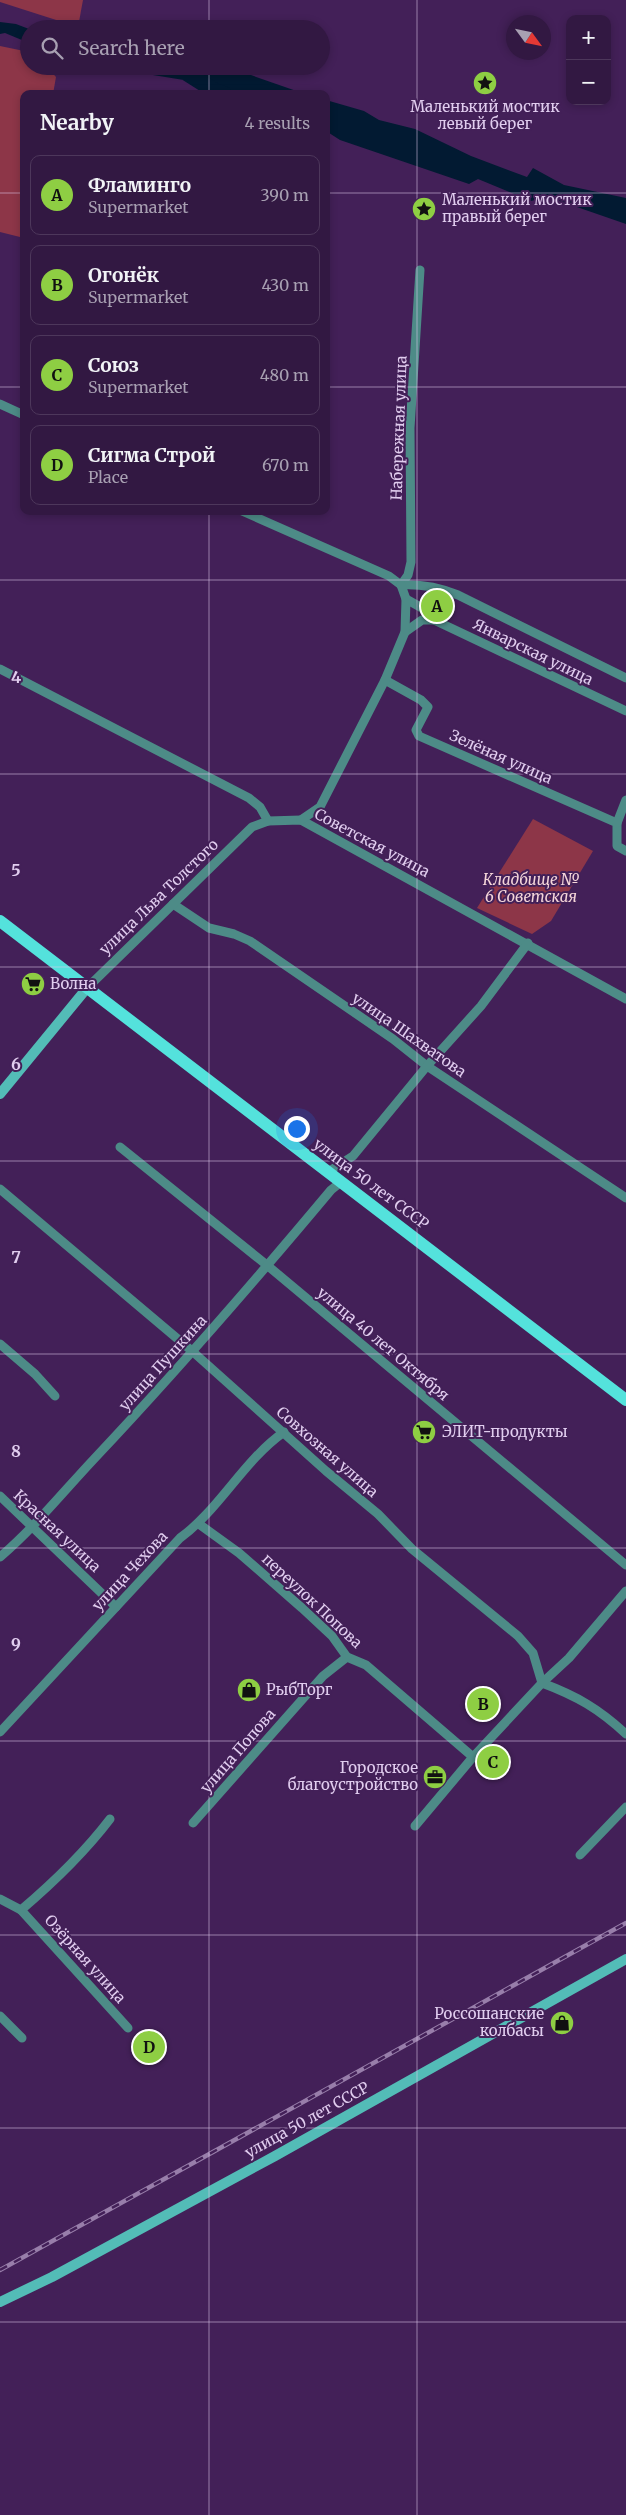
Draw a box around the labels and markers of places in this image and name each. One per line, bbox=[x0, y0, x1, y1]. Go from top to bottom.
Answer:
place icon: Маленький мостик левый берег bbox=[472, 70, 498, 96]
place label: Маленький мостик левый берег bbox=[410, 97, 560, 133]
place label: Маленький мостик правый берег bbox=[442, 190, 592, 226]
place icon: Маленький мостик правый берег bbox=[411, 196, 437, 222]
pin: A bbox=[421, 587, 453, 625]
supermarket icon: Волна bbox=[20, 971, 46, 997]
place label: Волна bbox=[50, 974, 96, 993]
supermarket icon: ЭЛИТ-продукты bbox=[411, 1419, 437, 1445]
place label: ЭЛИТ-продукты bbox=[442, 1422, 568, 1441]
shop icon: РыбТорг bbox=[236, 1677, 262, 1703]
place label: РыбТорг bbox=[266, 1680, 333, 1699]
pin: B bbox=[467, 1685, 499, 1723]
pin: C bbox=[477, 1743, 509, 1781]
place label: Городское благоустройство bbox=[288, 1758, 418, 1794]
office icon: Городское благоустройство bbox=[422, 1764, 448, 1790]
place label: Россошанские колбасы bbox=[434, 2004, 544, 2040]
shop icon: Россошанские колбасы bbox=[549, 2010, 575, 2036]
pin: D bbox=[133, 2028, 165, 2066]

